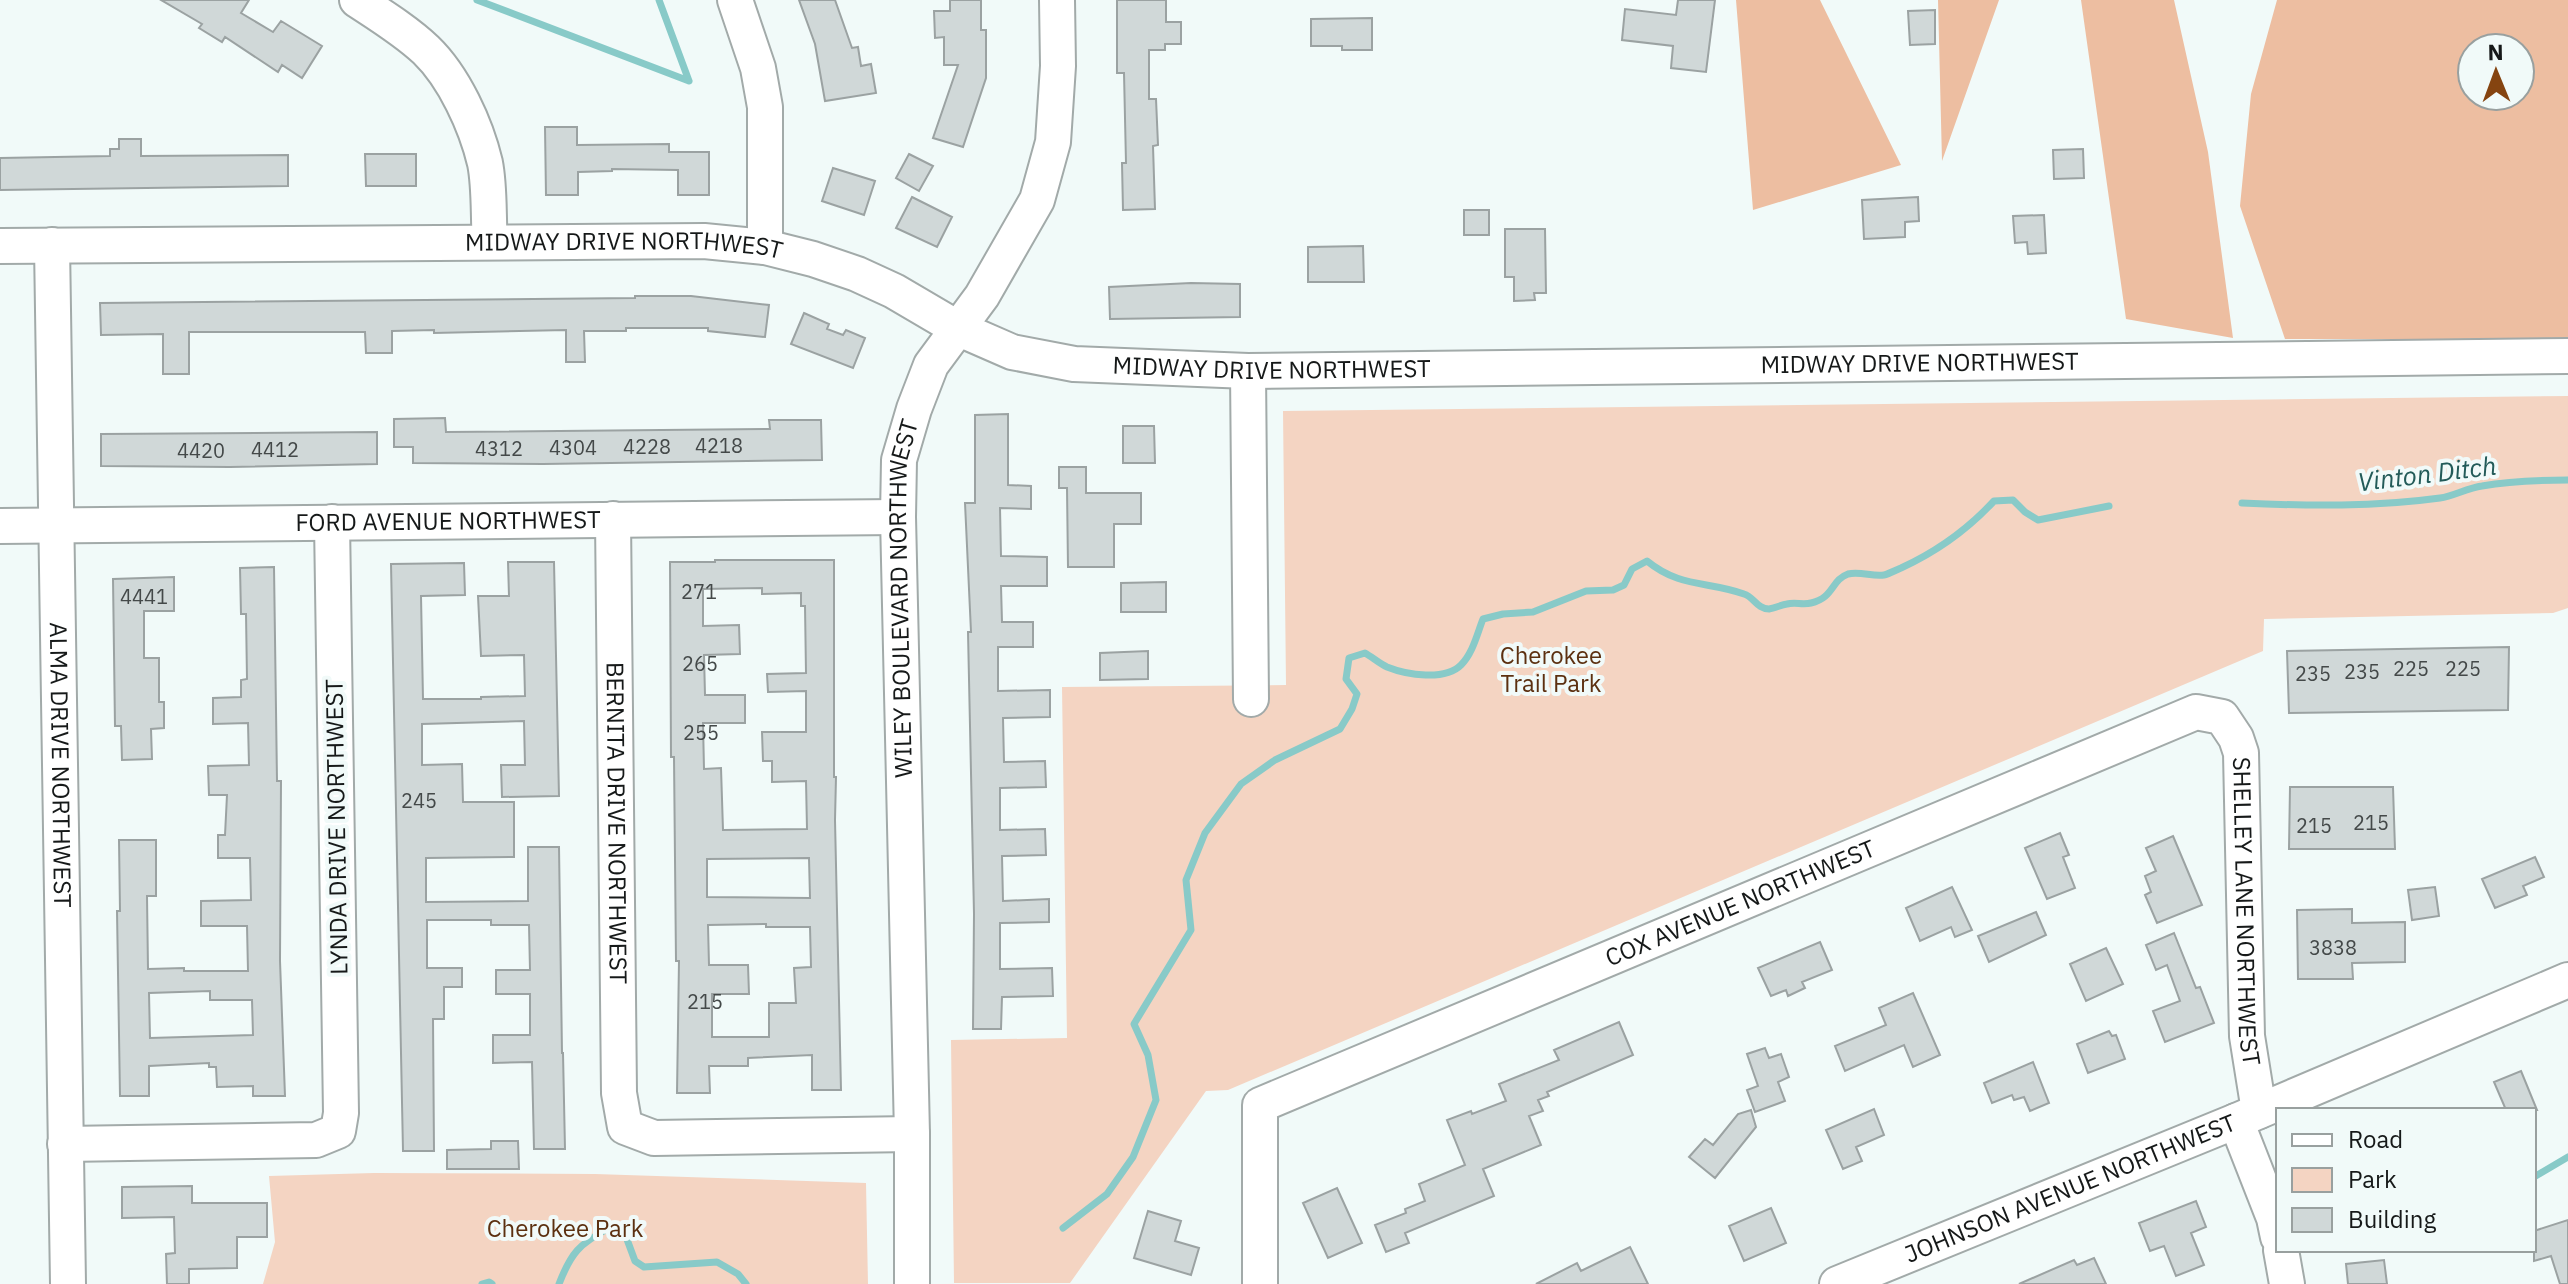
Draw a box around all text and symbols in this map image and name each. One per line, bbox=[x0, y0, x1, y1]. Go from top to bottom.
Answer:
north arrow bbox=[2456, 32, 2536, 112]
text: N bbox=[2487, 37, 2504, 66]
street label: MIDWAY DRIVE NORTHWEST bbox=[465, 224, 787, 266]
street label: MIDWAY DRIVE NORTHWEST bbox=[1760, 345, 2079, 380]
street label: MIDWAY DRIVE NORTHWEST bbox=[1112, 349, 1431, 386]
street label: WILEY BOULEVARD NORTHWEST bbox=[881, 415, 925, 778]
house number: 4218 bbox=[695, 432, 743, 459]
house number: 4228 bbox=[623, 433, 671, 460]
house number: 4304 bbox=[549, 434, 597, 461]
house number: 4312 bbox=[475, 435, 523, 462]
house number: 4412 bbox=[251, 436, 299, 463]
house number: 4420 bbox=[177, 437, 225, 464]
water label: Vinton Ditch bbox=[2355, 448, 2498, 498]
street label: FORD AVENUE NORTHWEST bbox=[295, 503, 601, 538]
house number: 271 bbox=[681, 578, 717, 605]
house number: 4441 bbox=[120, 583, 168, 610]
street label: ALMA DRIVE NORTHWEST bbox=[43, 622, 79, 908]
park label: Cherokee Trail Park bbox=[1500, 639, 1602, 699]
house number: 265 bbox=[682, 650, 718, 677]
house number: 225 bbox=[2393, 655, 2429, 682]
house number: 225 bbox=[2445, 655, 2481, 682]
house number: 235 bbox=[2344, 658, 2380, 685]
house number: 235 bbox=[2295, 660, 2331, 687]
street label: BERNITA DRIVE NORTHWEST bbox=[599, 662, 635, 985]
street label: LYNDA DRIVE NORTHWEST bbox=[317, 679, 355, 975]
house number: 255 bbox=[683, 719, 719, 746]
street label: SHELLEY LANE NORTHWEST bbox=[2226, 756, 2269, 1068]
house number: 245 bbox=[401, 787, 437, 814]
house number: 215 bbox=[2353, 809, 2389, 836]
house number: 215 bbox=[2296, 812, 2332, 839]
street label: COX AVENUE NORTHWEST bbox=[1600, 831, 1880, 973]
house number: 3838 bbox=[2309, 934, 2357, 961]
house number: 215 bbox=[687, 988, 723, 1015]
street label: JOHNSON AVENUE NORTHWEST bbox=[1900, 1106, 2241, 1270]
legend bbox=[2276, 1108, 2536, 1252]
text: Road bbox=[2348, 1123, 2403, 1155]
text: Park bbox=[2348, 1163, 2397, 1195]
text: Building bbox=[2348, 1203, 2436, 1235]
park label: Cherokee Park bbox=[487, 1212, 644, 1244]

